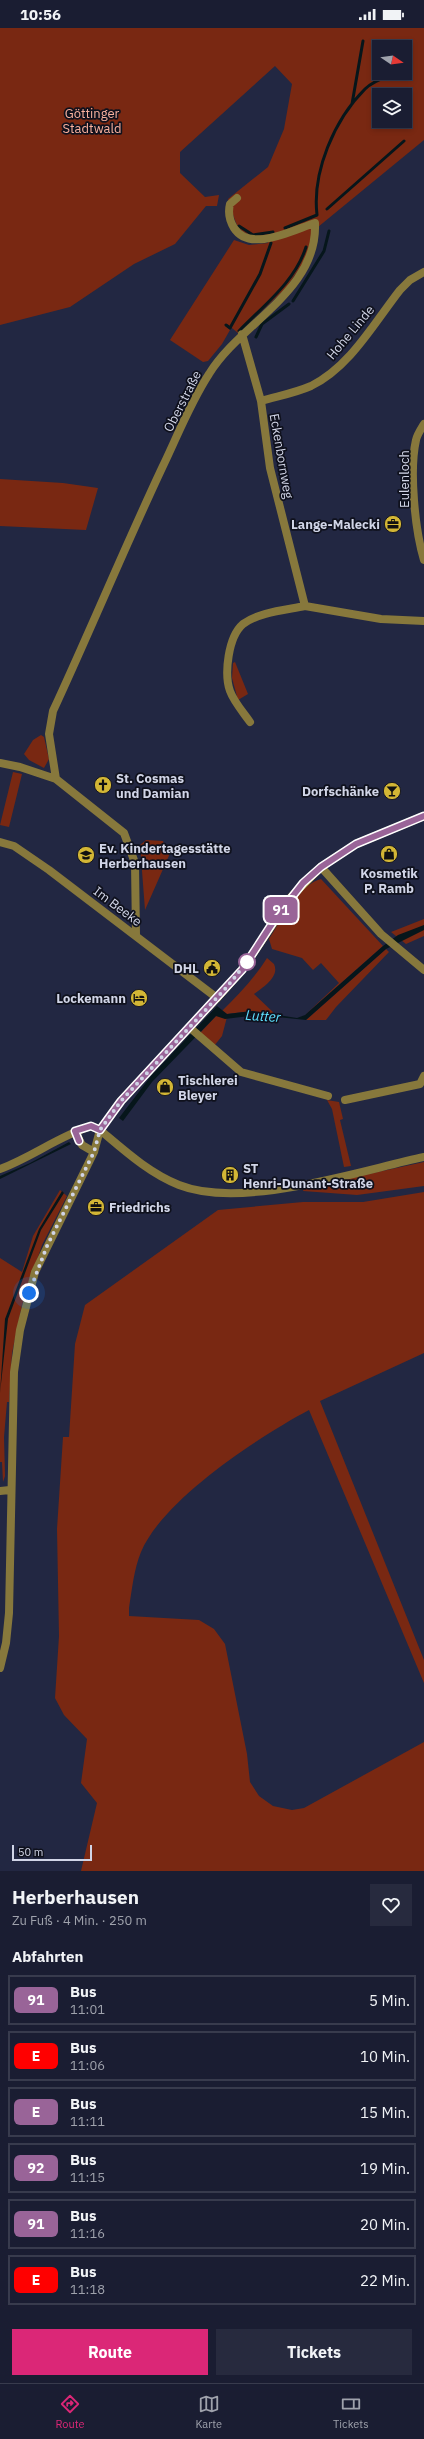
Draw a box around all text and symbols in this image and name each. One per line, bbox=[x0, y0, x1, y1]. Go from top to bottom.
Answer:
text: 10:56 bbox=[20, 5, 61, 24]
north arrow bbox=[372, 40, 412, 80]
map controls bbox=[372, 40, 412, 128]
button: layers bbox=[372, 88, 412, 128]
park label: Göttinger Stadtwald bbox=[62, 105, 122, 137]
street label: Hohe Linde bbox=[323, 302, 378, 363]
street label: Oberstraße bbox=[160, 368, 205, 435]
street label: Eckenbornweg bbox=[266, 412, 297, 500]
street label: Eulenloch bbox=[396, 450, 413, 508]
office icon: Lange-Malecki bbox=[383, 514, 403, 534]
place label: Lange-Malecki bbox=[291, 516, 380, 533]
place label: St. Cosmas und Damian bbox=[116, 770, 189, 802]
church icon: St. Cosmas und Damian bbox=[93, 775, 113, 795]
bar icon: Dorfschänke bbox=[382, 781, 402, 801]
place label: Dorfschänke bbox=[302, 783, 379, 800]
place label: Ev. Kindertagesstätte Herberhausen bbox=[99, 840, 231, 872]
shop icon: Kosmetik P. Ramb bbox=[379, 844, 399, 864]
school or university icon: Ev. Kindertagesstätte Herberhausen bbox=[76, 845, 96, 865]
place label: Kosmetik P. Ramb bbox=[360, 865, 418, 897]
street label: Im Beeke bbox=[90, 883, 145, 930]
line badge: 91 bbox=[263, 897, 299, 923]
text: 91 bbox=[273, 901, 289, 919]
unlabelled marker bbox=[238, 953, 256, 971]
public building icon: DHL bbox=[202, 958, 222, 978]
place label: DHL bbox=[174, 960, 199, 977]
hotel icon: Lockemann bbox=[129, 988, 149, 1008]
place label: Lockemann bbox=[56, 990, 126, 1007]
water label: Lutter bbox=[245, 1006, 282, 1026]
place label: Tischlerei Bleyer bbox=[178, 1072, 238, 1104]
shop icon: Tischlerei Bleyer bbox=[155, 1077, 175, 1097]
place label: ST Henri-Dunant-Straße bbox=[243, 1160, 373, 1192]
building icon: ST Henri-Dunant-Straße bbox=[220, 1165, 240, 1185]
office icon: Friedrichs bbox=[86, 1197, 106, 1217]
place label: Friedrichs bbox=[109, 1199, 171, 1216]
your location bbox=[19, 1283, 39, 1303]
scale bar bbox=[12, 1843, 92, 1862]
text: 50 m bbox=[18, 1845, 43, 1859]
button: heart bbox=[370, 1884, 412, 1926]
text: Herberhausen bbox=[12, 1885, 139, 1909]
text: Zu Fuß · 4 Min. · 250 m bbox=[12, 1912, 147, 1929]
text: Abfahrten bbox=[12, 1947, 83, 1966]
text: Bus bbox=[70, 1982, 97, 2001]
text: 91 bbox=[28, 1991, 44, 2009]
text: 5 Min. bbox=[369, 1991, 410, 2010]
text: 11:01 bbox=[70, 2001, 105, 2018]
text: Bus bbox=[70, 2038, 97, 2057]
text: E bbox=[32, 2047, 40, 2065]
text: 10 Min. bbox=[360, 2047, 410, 2066]
text: 11:06 bbox=[70, 2057, 105, 2074]
text: Bus bbox=[70, 2094, 97, 2113]
text: E bbox=[32, 2103, 40, 2121]
text: 15 Min. bbox=[360, 2103, 410, 2122]
text: 11:11 bbox=[70, 2113, 105, 2130]
text: Bus bbox=[70, 2150, 97, 2169]
text: 92 bbox=[28, 2159, 44, 2177]
text: 19 Min. bbox=[360, 2159, 410, 2178]
text: 11:15 bbox=[70, 2169, 105, 2186]
text: Bus bbox=[70, 2206, 97, 2225]
text: 91 bbox=[28, 2215, 44, 2233]
text: 20 Min. bbox=[360, 2215, 410, 2234]
text: 11:16 bbox=[70, 2225, 105, 2242]
text: Bus bbox=[70, 2262, 97, 2281]
text: E bbox=[32, 2271, 40, 2289]
text: 22 Min. bbox=[360, 2271, 410, 2290]
text: 11:18 bbox=[70, 2281, 105, 2298]
button: Route bbox=[12, 2329, 208, 2375]
button: Tickets bbox=[216, 2329, 412, 2375]
tab: Route bbox=[55, 2393, 85, 2431]
tab: Karte bbox=[196, 2393, 222, 2431]
tab: Tickets bbox=[333, 2393, 369, 2431]

